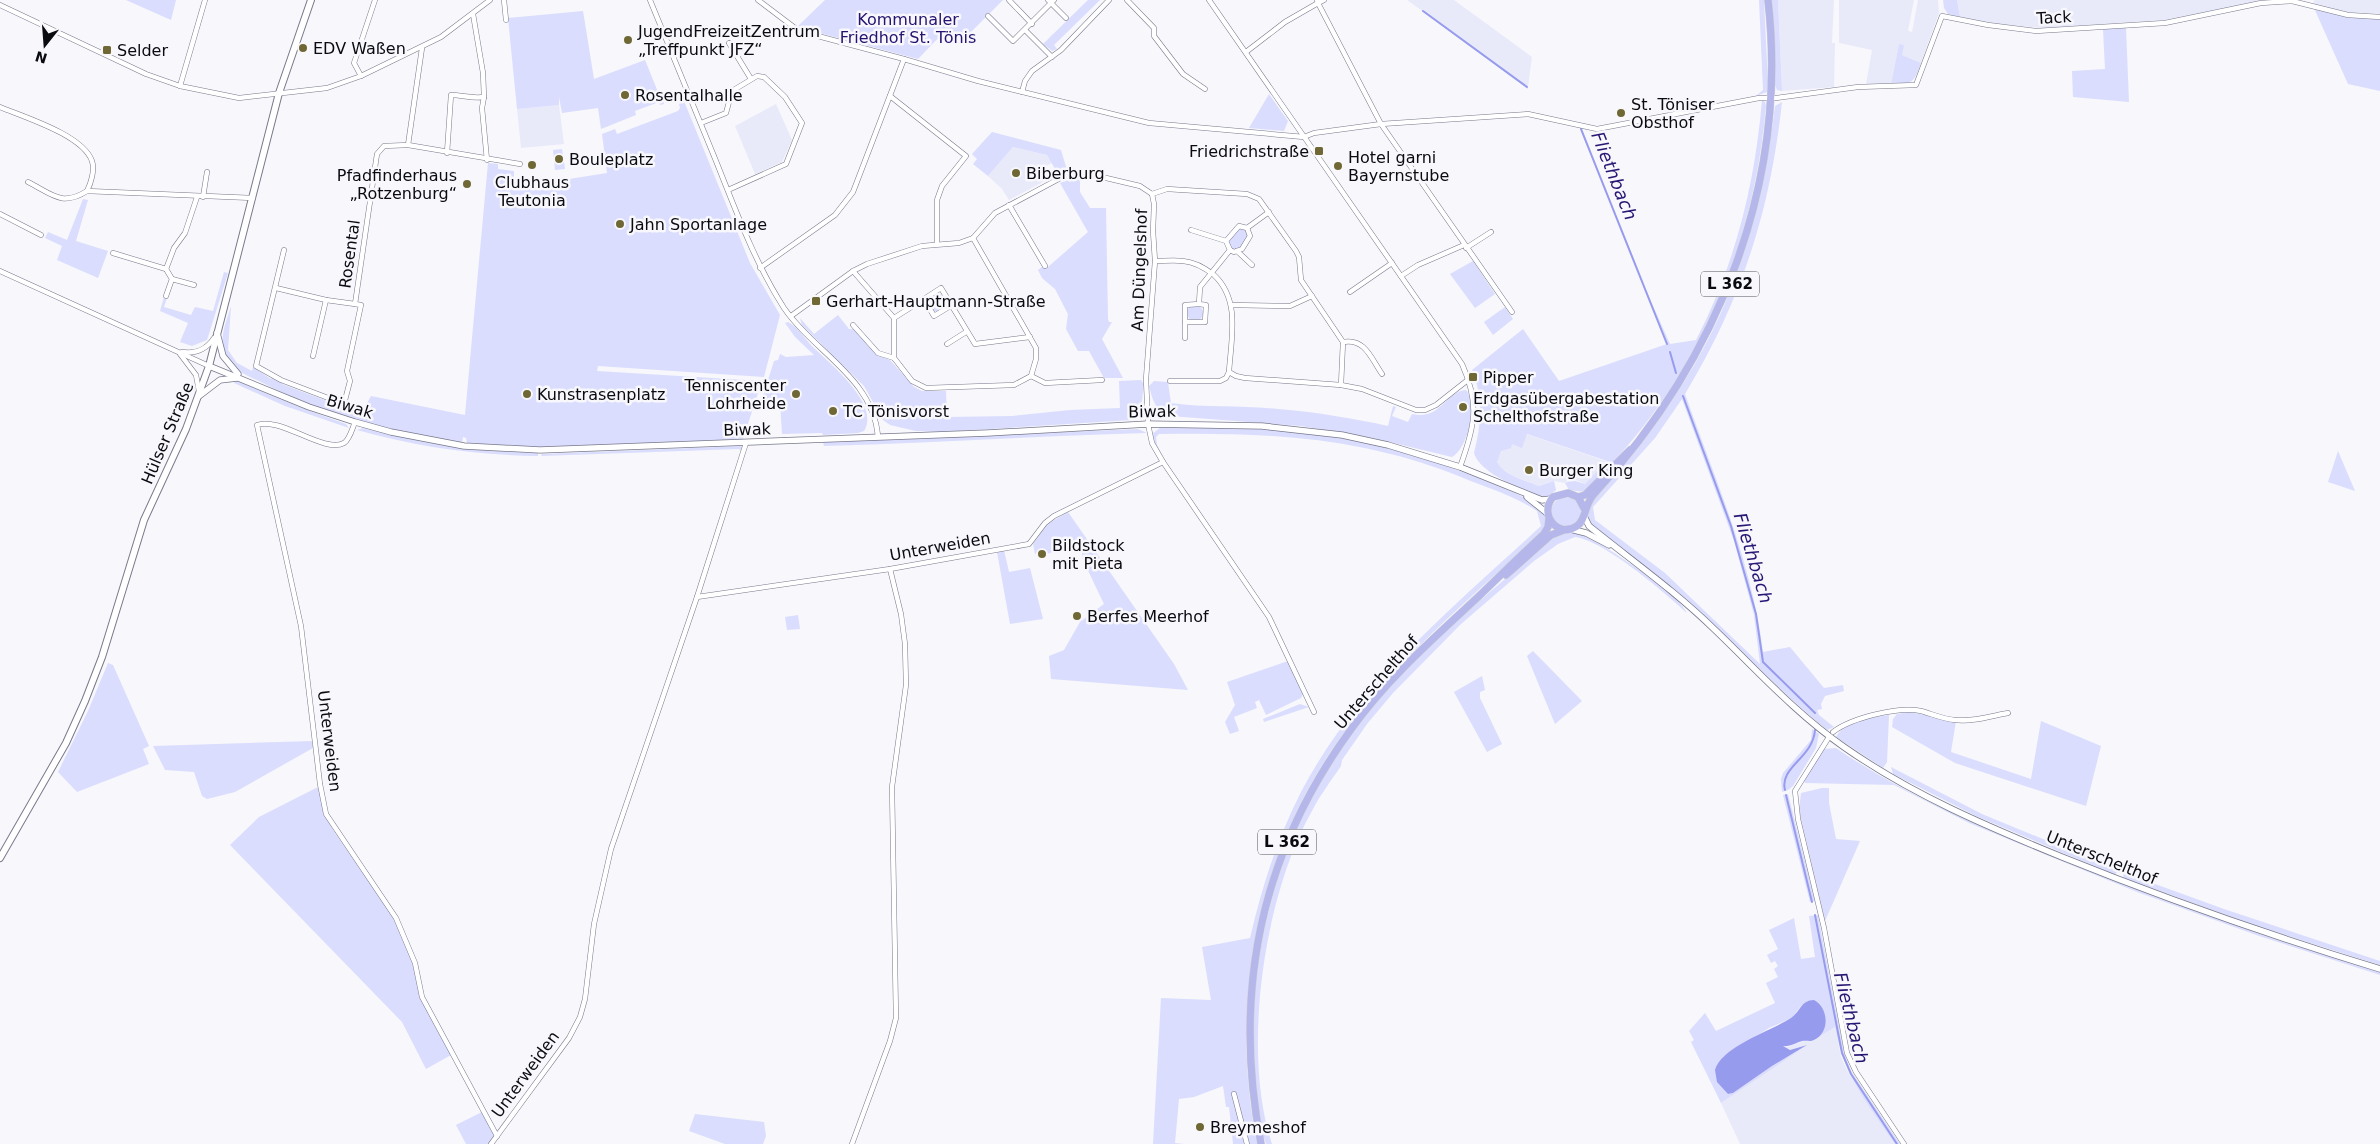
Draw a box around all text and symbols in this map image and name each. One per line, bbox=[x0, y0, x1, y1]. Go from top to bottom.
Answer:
street label: Tack bbox=[2035, 7, 2073, 28]
park label: Kommunaler Friedhof St. Tönis bbox=[840, 10, 976, 47]
north arrow bbox=[20, 20, 70, 70]
place label: JugendFreizeitZentrum „Treffpunkt JFZ“ bbox=[637, 22, 820, 59]
marker: JugendFreizeitZentrum „Treffpunkt JFZ“ bbox=[622, 34, 634, 46]
place label: EDV Waßen bbox=[313, 39, 406, 58]
place label: Selder bbox=[117, 41, 168, 60]
marker: EDV Waßen bbox=[297, 42, 309, 54]
marker: Selder bbox=[101, 44, 113, 56]
text: N bbox=[33, 48, 49, 67]
place label: Rosentalhalle bbox=[635, 86, 743, 105]
marker: Rosentalhalle bbox=[619, 89, 631, 101]
place label: St. Töniser Obsthof bbox=[1631, 95, 1715, 132]
marker: St. Töniser Obsthof bbox=[1615, 107, 1627, 119]
water label: Fliethbach bbox=[1587, 128, 1642, 223]
place label: Friedrichstraße bbox=[1189, 142, 1309, 161]
marker: Friedrichstraße bbox=[1313, 145, 1325, 157]
place label: Hotel garni Bayernstube bbox=[1348, 148, 1449, 185]
place label: Bouleplatz bbox=[569, 150, 653, 169]
marker: Bouleplatz bbox=[553, 153, 565, 165]
marker: Clubhaus Teutonia bbox=[526, 159, 538, 171]
marker: Hotel garni Bayernstube bbox=[1332, 160, 1344, 172]
place label: Biberburg bbox=[1026, 164, 1105, 183]
place label: Pfadfinderhaus „Rotzenburg“ bbox=[337, 166, 457, 203]
marker: Biberburg bbox=[1010, 167, 1022, 179]
place label: Clubhaus Teutonia bbox=[495, 173, 569, 210]
marker: Pfadfinderhaus „Rotzenburg“ bbox=[461, 178, 473, 190]
street label: Am Düngelshof bbox=[1128, 208, 1151, 332]
place label: Jahn Sportanlage bbox=[629, 215, 767, 234]
marker: Jahn Sportanlage bbox=[614, 218, 626, 230]
street label: Rosental bbox=[335, 219, 364, 290]
road number: L 362 bbox=[1701, 272, 1759, 296]
place label: Gerhart-Hauptmann-Straße bbox=[826, 292, 1046, 311]
marker: Gerhart-Hauptmann-Straße bbox=[810, 295, 822, 307]
place label: Pipper bbox=[1483, 368, 1534, 387]
marker: Pipper bbox=[1467, 371, 1479, 383]
place label: Tenniscenter Lohrheide bbox=[684, 376, 786, 413]
street label: Hülser Straße bbox=[137, 379, 198, 487]
place label: Kunstrasenplatz bbox=[537, 385, 665, 404]
marker: Kunstrasenplatz bbox=[521, 388, 533, 400]
marker: Tenniscenter Lohrheide bbox=[790, 388, 802, 400]
place label: Erdgasübergabestation Schelthofstraße bbox=[1473, 389, 1659, 426]
street label: Biwak bbox=[324, 390, 376, 423]
marker: Erdgasübergabestation Schelthofstraße bbox=[1457, 401, 1469, 413]
place label: TC Tönisvorst bbox=[842, 402, 949, 421]
street label: Biwak bbox=[1128, 402, 1177, 421]
marker: TC Tönisvorst bbox=[827, 405, 839, 417]
street label: Biwak bbox=[723, 419, 772, 440]
place label: Burger King bbox=[1539, 461, 1633, 480]
marker: Burger King bbox=[1523, 464, 1535, 476]
water label: Fliethbach bbox=[1730, 510, 1777, 606]
street label: Unterweiden bbox=[888, 528, 992, 565]
place label: Bildstock mit Pieta bbox=[1052, 536, 1125, 573]
marker: Bildstock mit Pieta bbox=[1036, 548, 1048, 560]
place label: Berfes Meerhof bbox=[1087, 607, 1209, 626]
marker: Berfes Meerhof bbox=[1071, 610, 1083, 622]
street label: Unterschelthof bbox=[1331, 631, 1422, 733]
street label: Unterweiden bbox=[314, 689, 345, 793]
street label: Unterschelthof bbox=[2044, 827, 2160, 888]
road number: L 362 bbox=[1258, 830, 1316, 854]
water label: Fliethbach bbox=[1830, 970, 1873, 1066]
street label: Unterweiden bbox=[488, 1027, 563, 1121]
place label: Breymeshof bbox=[1210, 1118, 1306, 1137]
marker: Breymeshof bbox=[1194, 1121, 1206, 1133]

